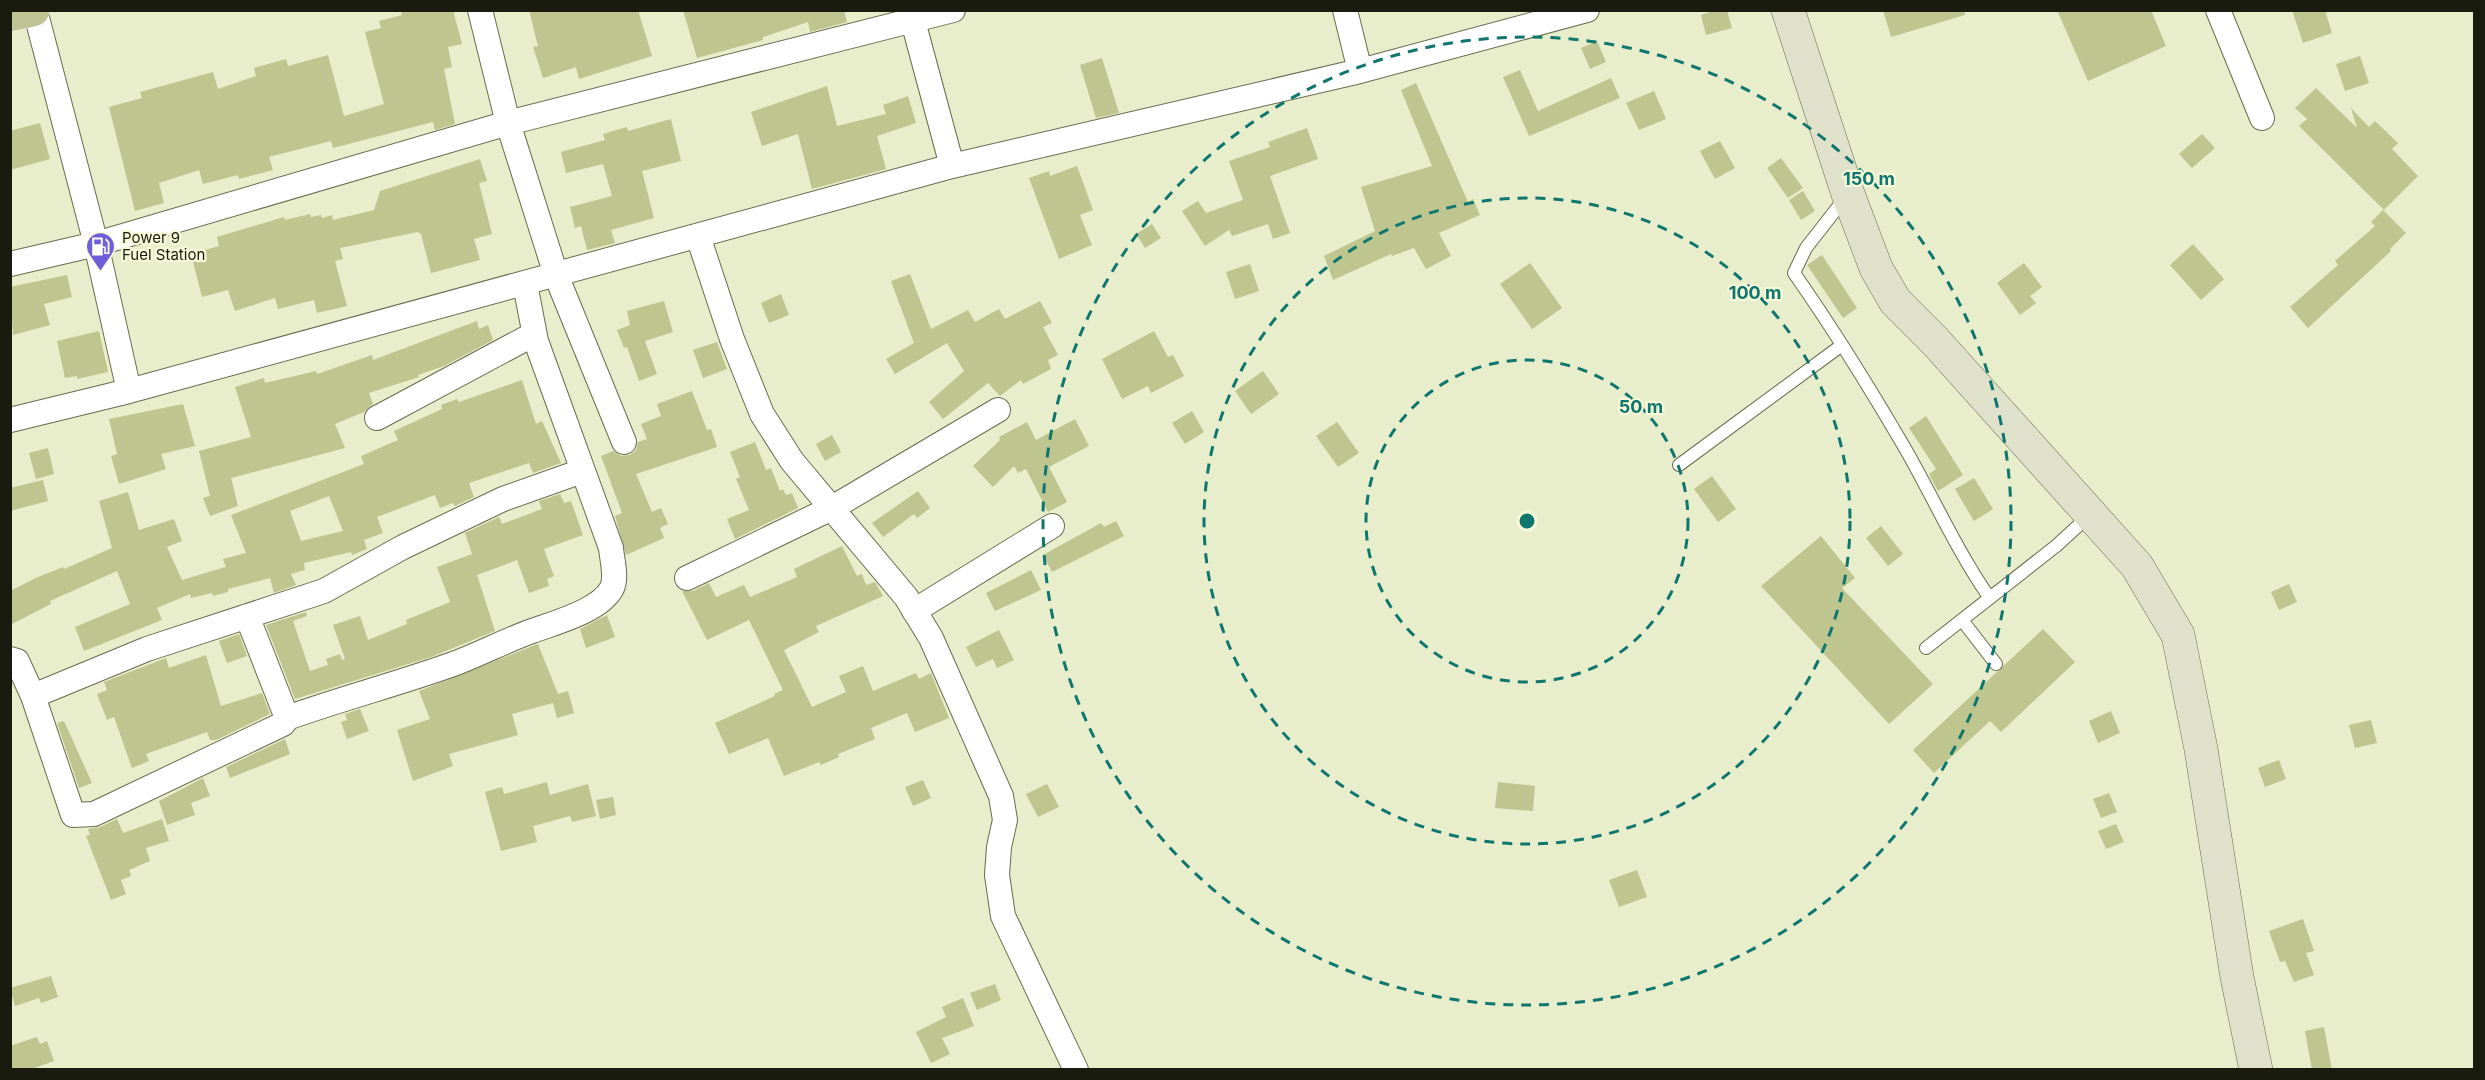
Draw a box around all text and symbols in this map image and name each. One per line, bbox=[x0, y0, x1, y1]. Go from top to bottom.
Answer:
text: 150 m bbox=[1843, 168, 1895, 189]
place label: Power 9 Fuel Station bbox=[122, 228, 205, 264]
fuel station icon: Power 9 Fuel Station bbox=[85, 230, 117, 272]
text: 100 m bbox=[1729, 282, 1781, 303]
text: 50 m bbox=[1619, 396, 1663, 417]
centre of rings bbox=[1517, 511, 1537, 531]

